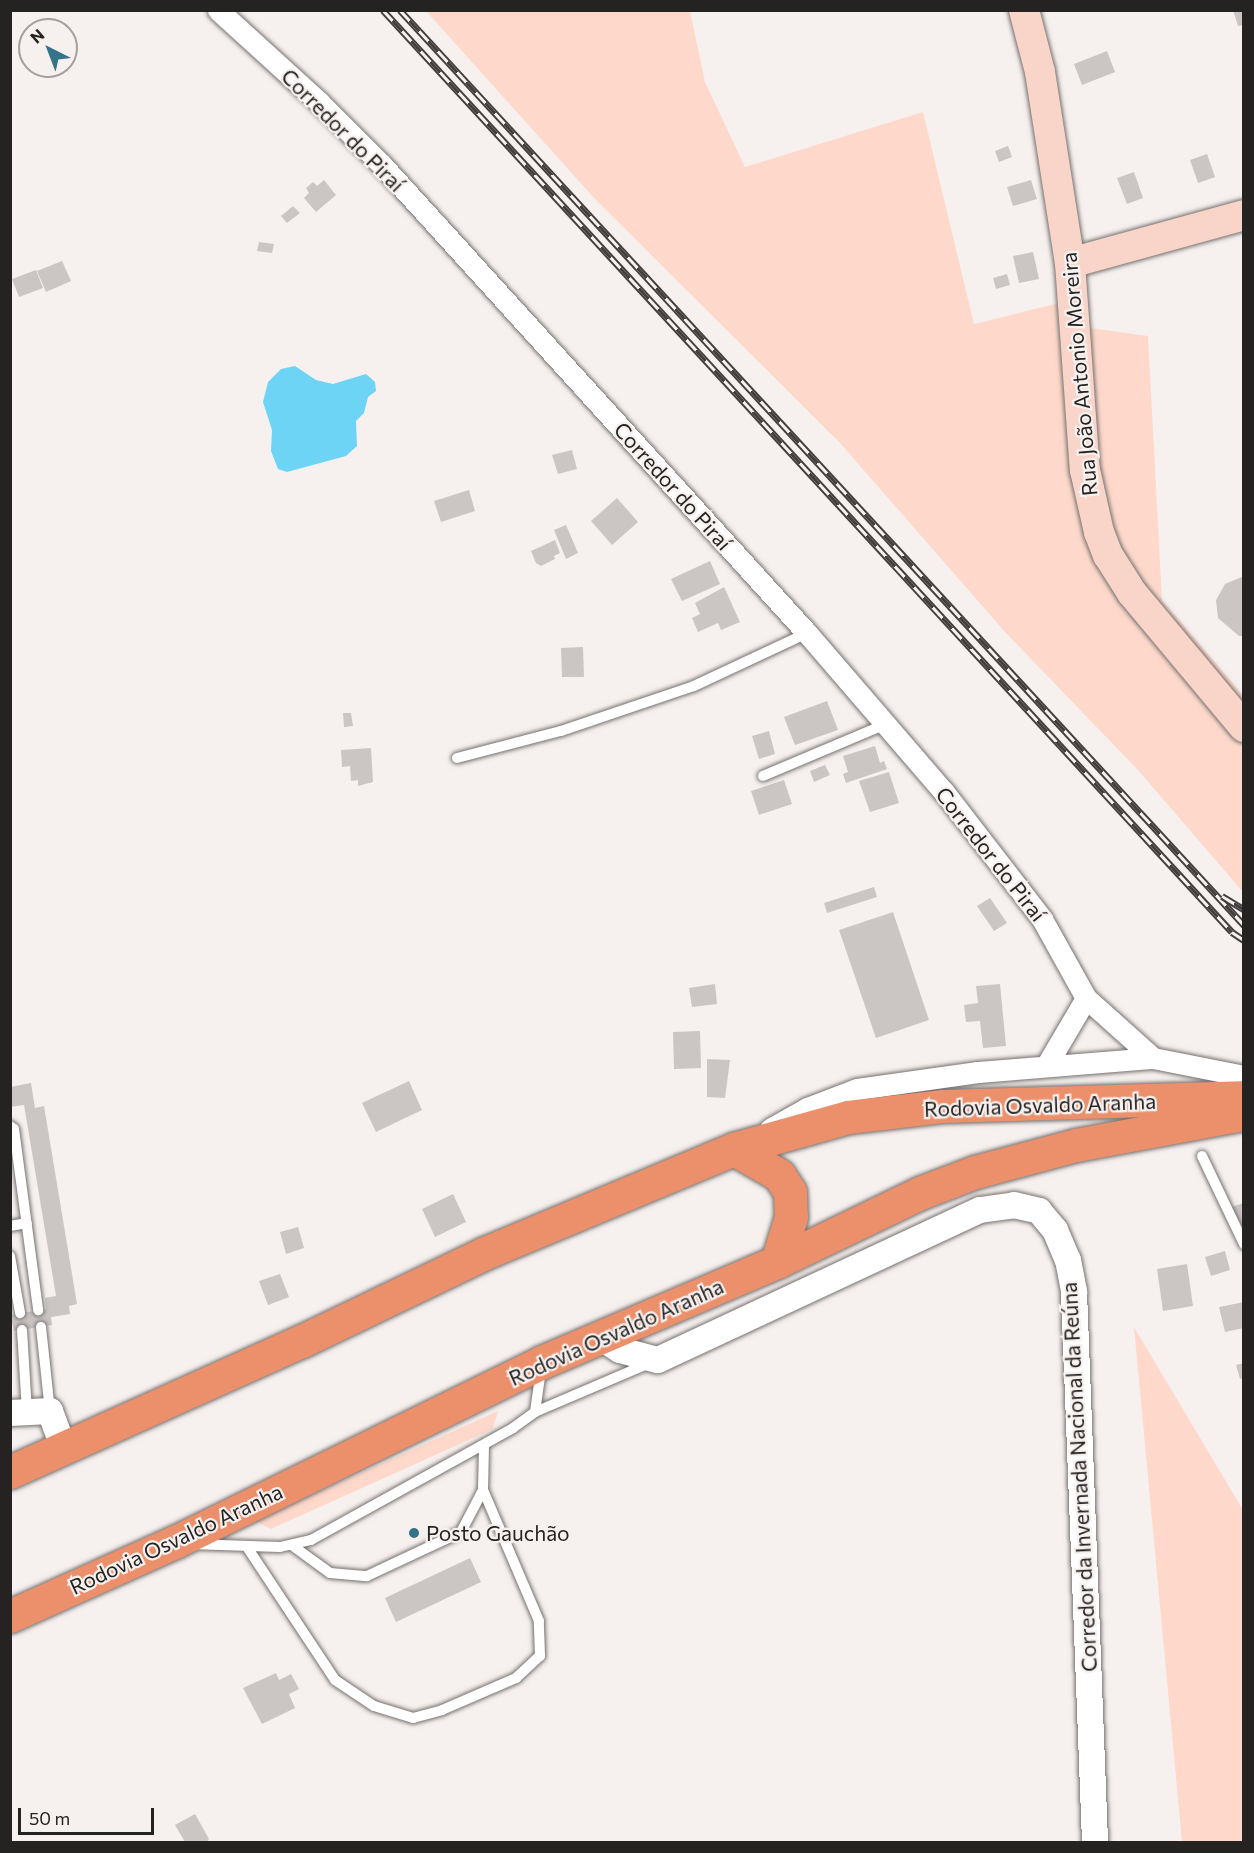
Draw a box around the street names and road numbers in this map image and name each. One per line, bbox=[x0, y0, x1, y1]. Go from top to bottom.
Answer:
street label: Corredor do Piraí bbox=[276, 63, 410, 197]
street label: Rua João Antonio Moreira bbox=[1056, 251, 1102, 497]
street label: Corredor do Piraí bbox=[609, 417, 737, 555]
street label: Corredor do Piraí bbox=[931, 782, 1051, 926]
street label: Rodovia Osvaldo Aranha bbox=[924, 1088, 1156, 1122]
street label: Rodovia Osvaldo Aranha bbox=[505, 1273, 727, 1391]
street label: Corredor da Invernada Nacional da Reúna bbox=[1056, 1282, 1102, 1672]
street label: Rodovia Osvaldo Aranha bbox=[65, 1479, 287, 1599]

